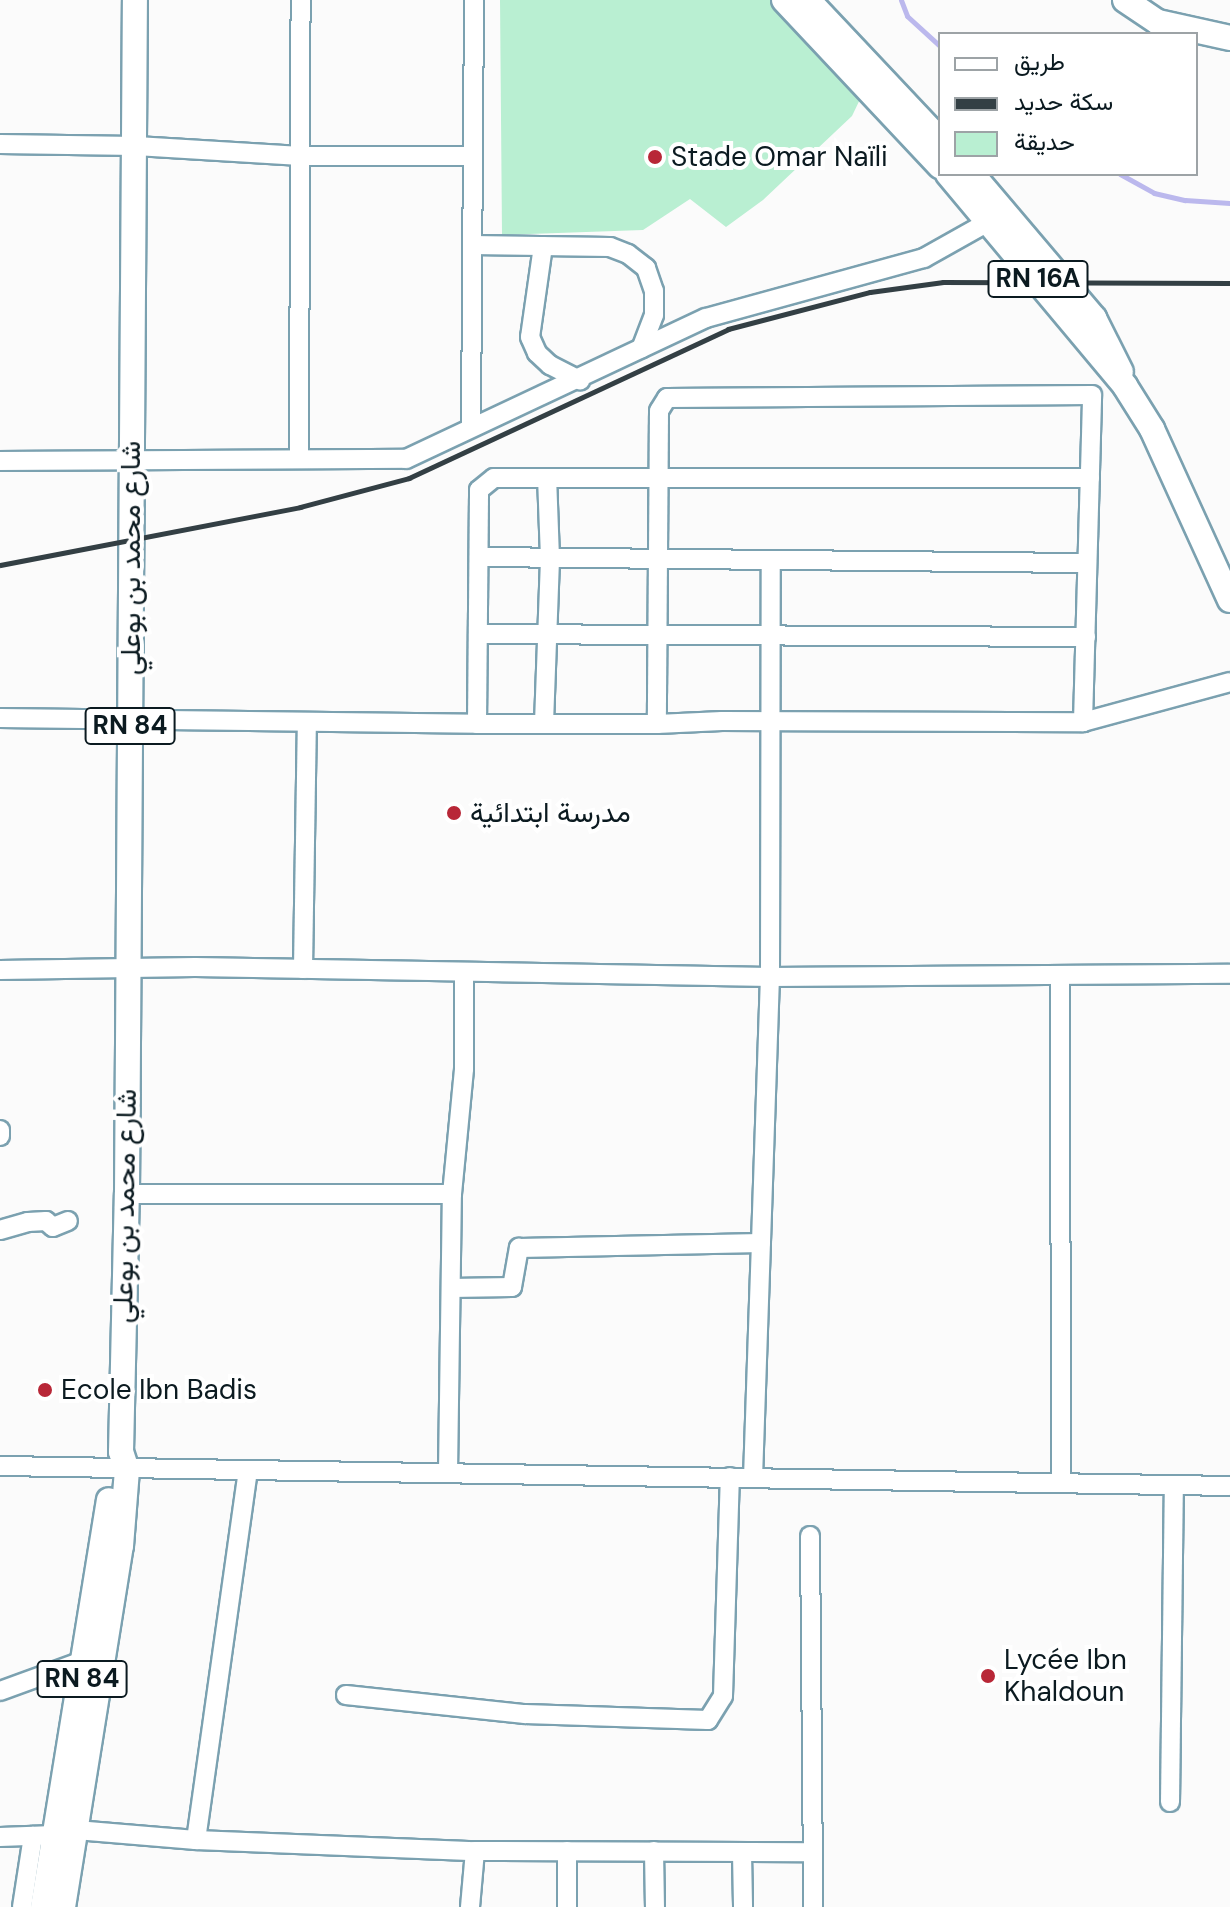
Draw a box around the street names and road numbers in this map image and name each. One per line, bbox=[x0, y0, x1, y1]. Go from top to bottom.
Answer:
road number: RN 16A bbox=[986, 257, 1090, 301]
street label: شارع محمد بن بوعلي bbox=[114, 441, 148, 675]
road number: RN 84 bbox=[84, 704, 176, 748]
street label: شارع محمد بن بوعلي bbox=[106, 1088, 144, 1324]
road number: RN 84 bbox=[36, 1657, 128, 1701]

